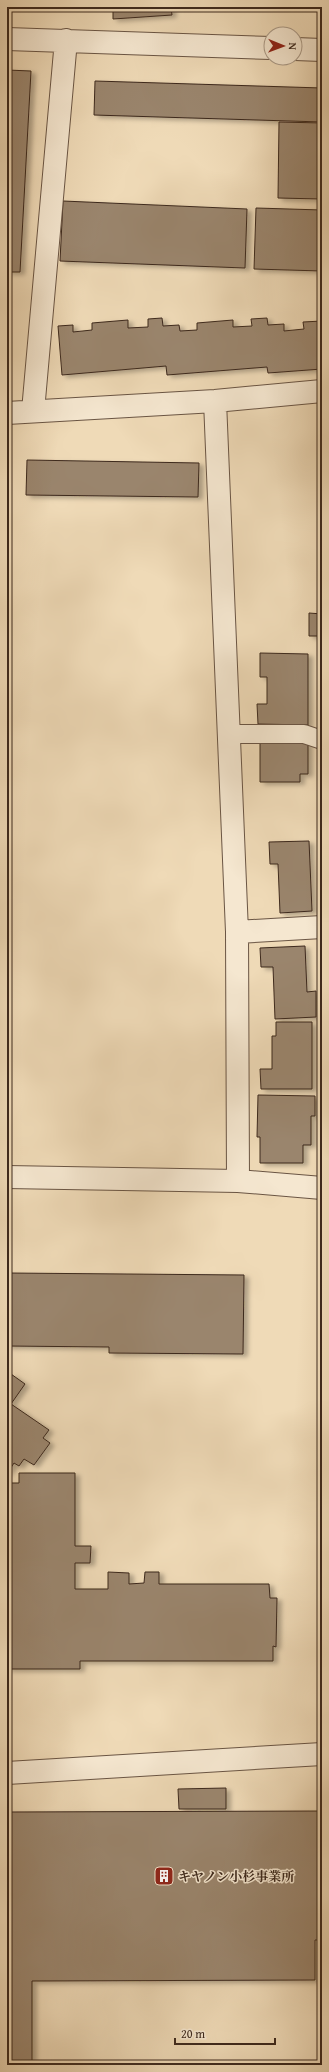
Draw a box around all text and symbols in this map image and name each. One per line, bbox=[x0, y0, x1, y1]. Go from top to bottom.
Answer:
north arrow bbox=[263, 26, 303, 66]
text: N bbox=[285, 42, 301, 51]
building icon: キヤノン小杉事業所 bbox=[153, 1865, 175, 1887]
place label: キヤノン小杉事業所 bbox=[178, 1867, 294, 1886]
scale bar bbox=[175, 2020, 275, 2046]
text: 20 m bbox=[181, 2025, 205, 2042]

